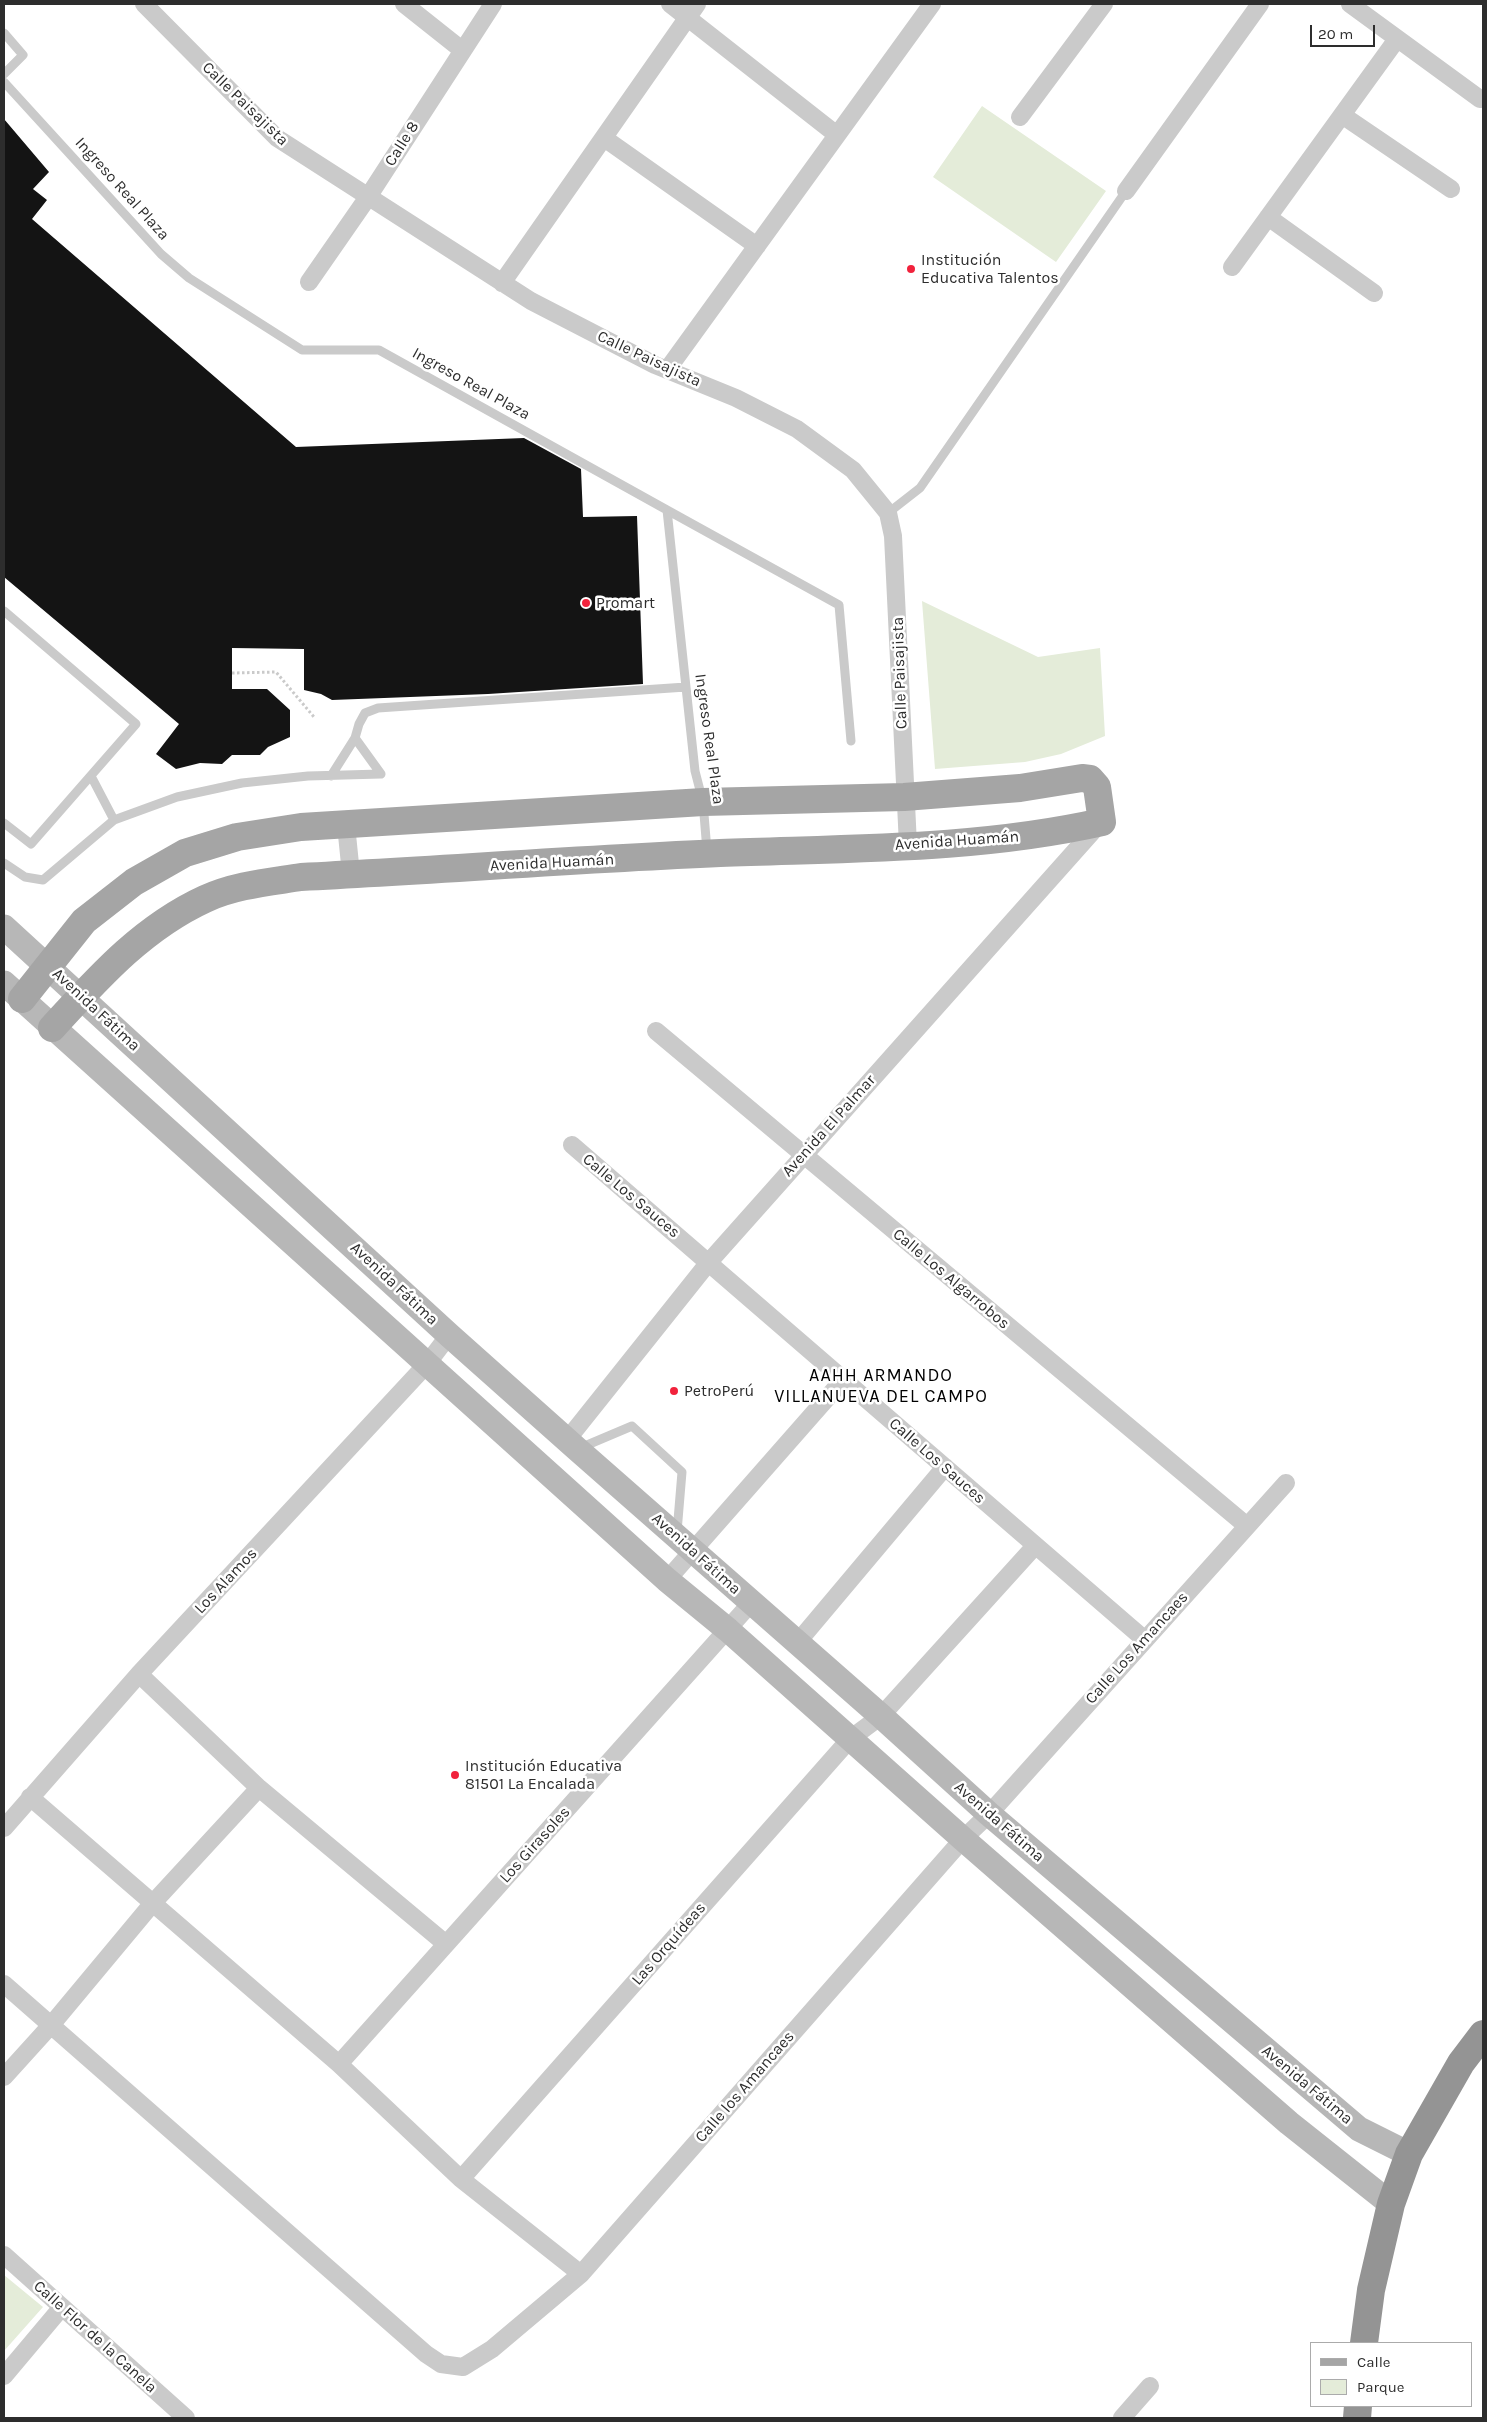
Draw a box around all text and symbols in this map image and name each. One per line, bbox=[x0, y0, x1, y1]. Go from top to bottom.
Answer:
scale bar bbox=[1312, 15, 1377, 47]
text: 20 m bbox=[1318, 25, 1353, 43]
street label: Calle Paisajista bbox=[198, 58, 292, 150]
street label: Calle 8 bbox=[381, 118, 423, 170]
street label: Ingreso Real Plaza bbox=[71, 134, 173, 244]
place label: Institución Educativa Talentos bbox=[921, 250, 1059, 288]
marker: Institución Educativa Talentos bbox=[905, 263, 917, 275]
street label: Calle Paisajista bbox=[594, 327, 704, 391]
street label: Ingreso Real Plaza bbox=[409, 344, 533, 424]
place label: Promart bbox=[596, 593, 655, 613]
marker: Promart bbox=[580, 597, 592, 609]
street label: Calle Paisajista bbox=[888, 617, 912, 729]
street label: Ingreso Real Plaza bbox=[690, 672, 728, 806]
street label: Avenida Huamán bbox=[894, 827, 1020, 855]
street label: Avenida Huamán bbox=[489, 850, 615, 876]
street label: Avenida Fátima bbox=[48, 964, 144, 1056]
street label: Avenida El Palmar bbox=[778, 1071, 880, 1181]
street label: Calle Los Sauces bbox=[578, 1150, 684, 1242]
street label: Calle Los Algarrobos bbox=[889, 1225, 1013, 1333]
street label: Avenida Fátima bbox=[346, 1238, 442, 1330]
district label: AAHH ARMANDO VILLANUEVA DEL CAMPO bbox=[772, 1365, 990, 1408]
place label: PetroPerú bbox=[684, 1381, 754, 1401]
marker: PetroPerú bbox=[668, 1385, 680, 1397]
street label: Calle Los Sauces bbox=[885, 1414, 989, 1508]
street label: Avenida Fátima bbox=[648, 1509, 744, 1599]
street label: Los Alamos bbox=[191, 1544, 261, 1618]
street label: Calle Los Amancaes bbox=[1082, 1588, 1192, 1708]
place label: Institución Educativa 81501 La Encalada bbox=[465, 1756, 622, 1794]
marker: Institución Educativa 81501 La Encalada bbox=[449, 1769, 461, 1781]
street label: Avenida Fátima bbox=[950, 1778, 1048, 1866]
street label: Los Girasoles bbox=[496, 1803, 574, 1887]
street label: Las Orquídeas bbox=[628, 1899, 710, 1989]
street label: Calle los Amancaes bbox=[691, 2027, 799, 2147]
street label: Avenida Fátima bbox=[1258, 2041, 1356, 2129]
street label: Calle Flor de la Canela bbox=[29, 2277, 161, 2397]
legend bbox=[1310, 2342, 1472, 2407]
text: Calle bbox=[1357, 2353, 1391, 2371]
text: Parque bbox=[1357, 2378, 1405, 2396]

